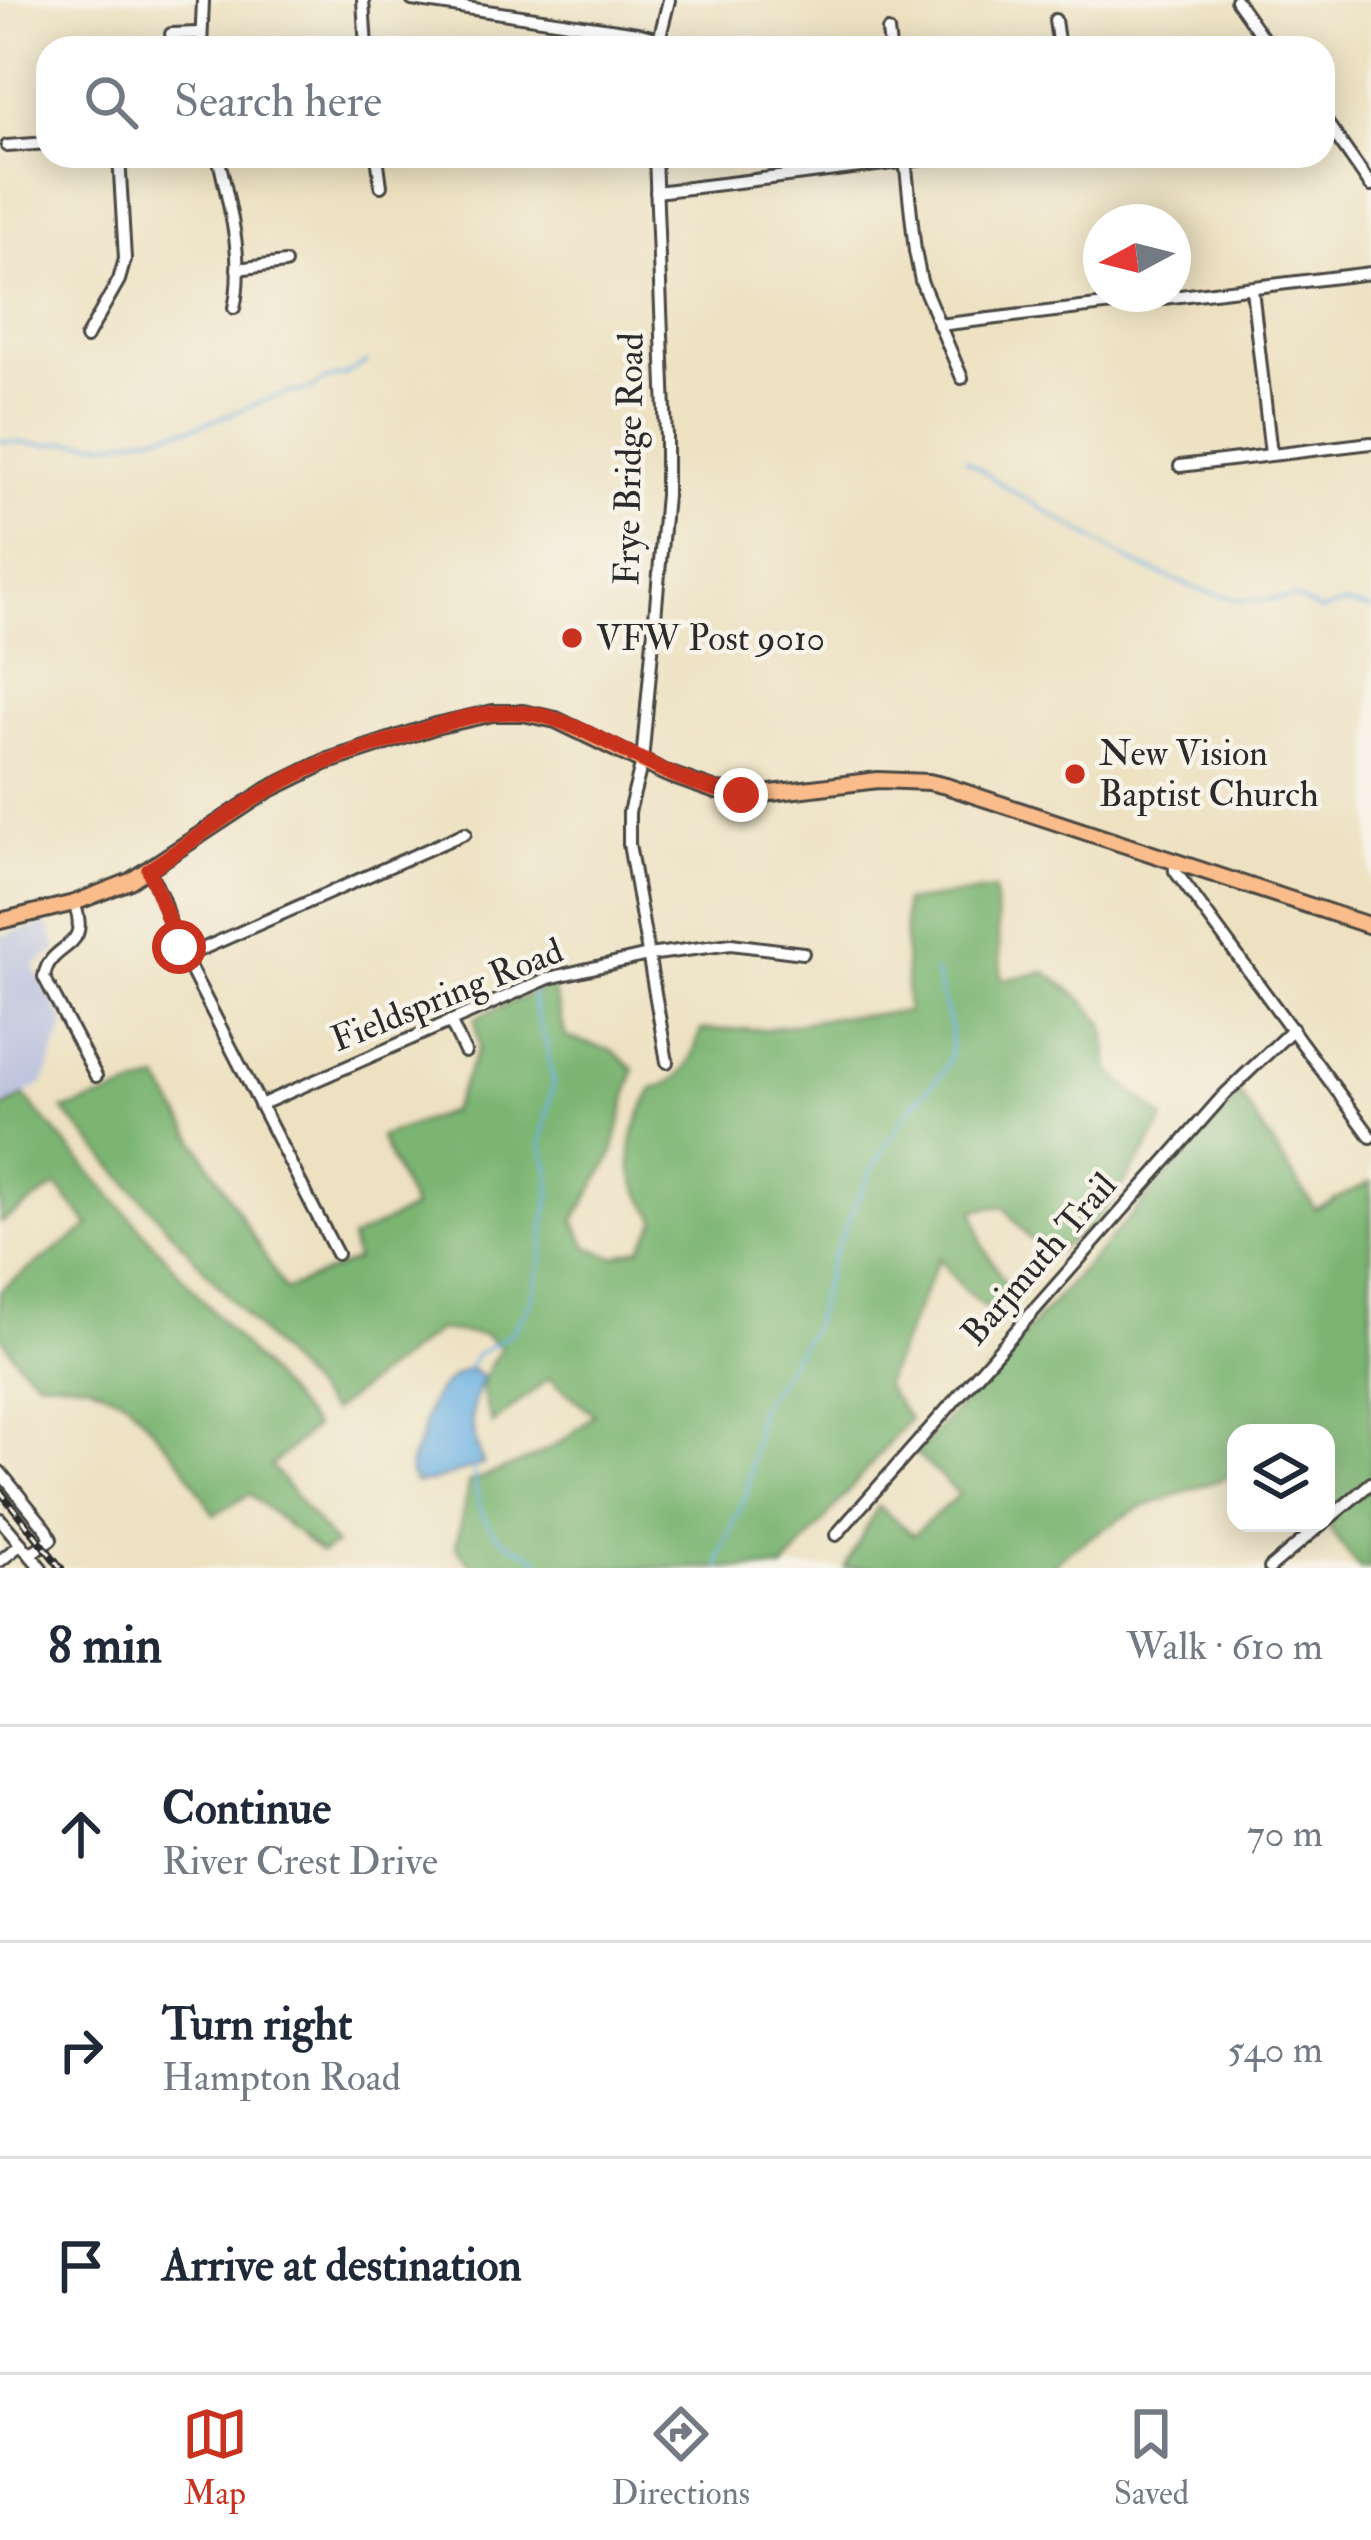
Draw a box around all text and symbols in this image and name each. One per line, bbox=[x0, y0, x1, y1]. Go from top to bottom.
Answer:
search box bbox=[36, 36, 1335, 168]
icon: search bbox=[78, 69, 144, 135]
text: Search here bbox=[174, 74, 382, 130]
north arrow bbox=[1083, 204, 1191, 312]
street label: Frye Bridge Road bbox=[604, 332, 654, 586]
place label: VFW Post 9010 bbox=[596, 616, 825, 661]
marker: VFW Post 9010 bbox=[559, 625, 585, 651]
place label: New Vision Baptist Church bbox=[1099, 731, 1319, 817]
marker: New Vision Baptist Church bbox=[1062, 761, 1088, 787]
route end bbox=[714, 768, 768, 822]
route start bbox=[152, 920, 206, 974]
street label: Fieldspring Road bbox=[324, 928, 570, 1062]
street label: Barjmuth Trail bbox=[952, 1163, 1126, 1355]
map controls bbox=[1227, 1424, 1335, 1532]
button: layers bbox=[1227, 1424, 1335, 1532]
text: 8 min bbox=[48, 1614, 162, 1678]
text: Walk · 610 m bbox=[1126, 1622, 1323, 1671]
text: Continue bbox=[162, 1781, 331, 1837]
icon: ahead bbox=[48, 1801, 114, 1867]
text: 70 m bbox=[1247, 1809, 1323, 1858]
text: River Crest Drive bbox=[162, 1837, 438, 1886]
text: Turn right bbox=[162, 1997, 352, 2053]
icon: right bbox=[48, 2017, 114, 2083]
text: 540 m bbox=[1227, 2025, 1323, 2074]
text: Hampton Road bbox=[162, 2053, 401, 2102]
icon: arrive bbox=[48, 2233, 114, 2299]
text: Arrive at destination bbox=[162, 2238, 522, 2294]
tab: Map bbox=[182, 2401, 248, 2514]
tab: Directions bbox=[612, 2401, 750, 2514]
tab: Saved bbox=[1114, 2401, 1189, 2514]

